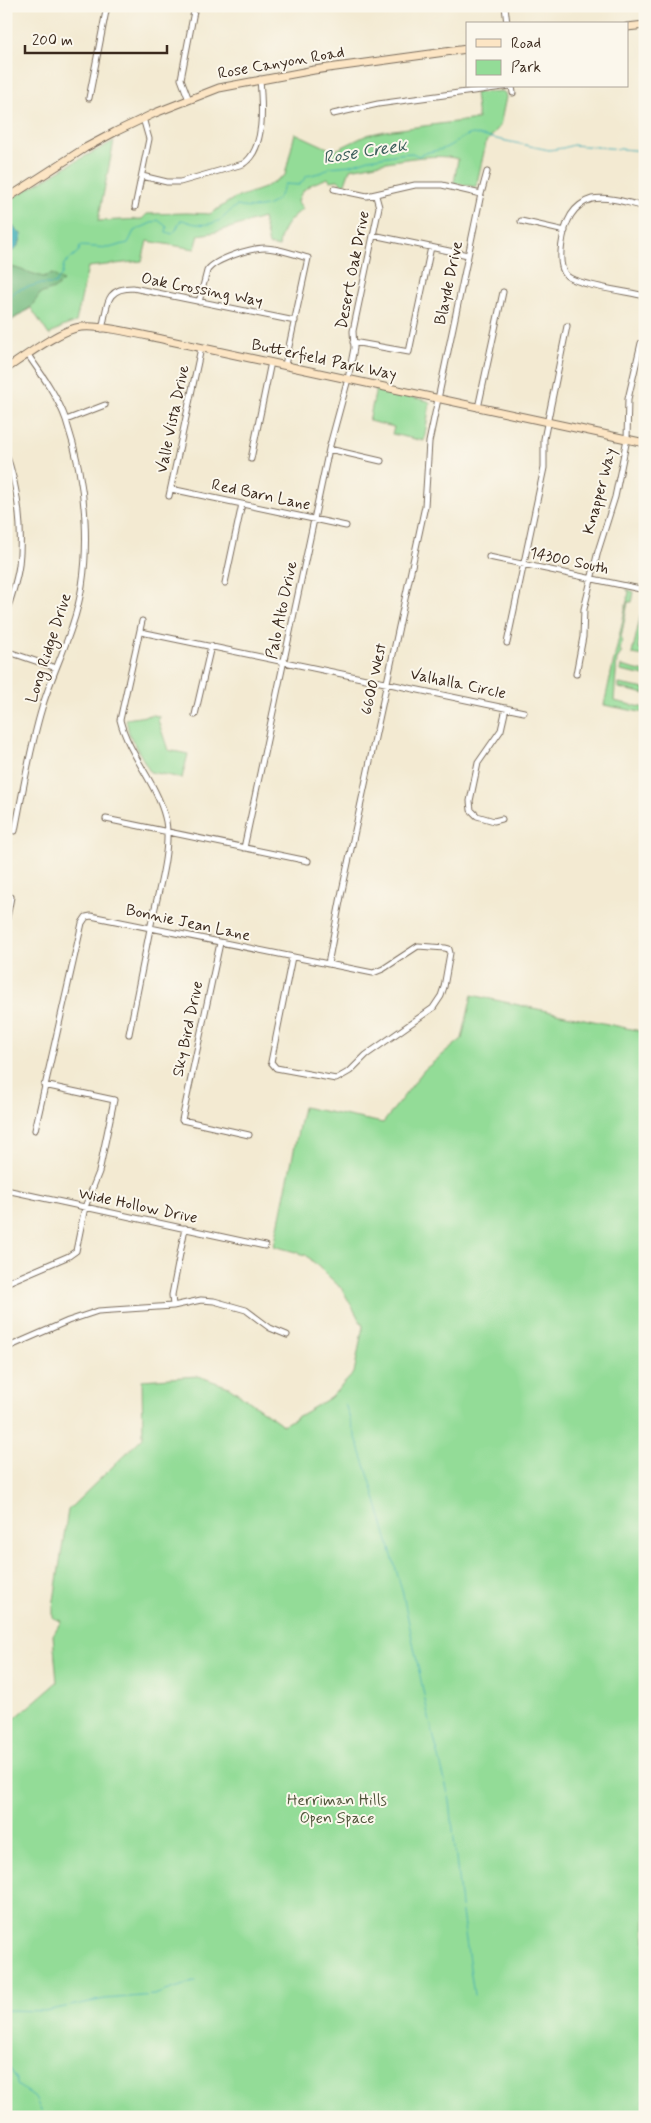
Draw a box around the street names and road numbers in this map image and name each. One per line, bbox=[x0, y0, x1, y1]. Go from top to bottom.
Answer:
street label: Rose Canyon Road bbox=[216, 42, 346, 84]
street label: Desert Oak Drive bbox=[331, 209, 375, 331]
street label: Blayde Drive bbox=[430, 239, 468, 327]
street label: Oak Crossing Way bbox=[139, 268, 265, 312]
street label: Butterfield Park Way bbox=[249, 334, 399, 386]
street label: Valle Vista Drive bbox=[151, 363, 195, 475]
street label: Knapper Way bbox=[578, 445, 622, 537]
street label: Red Barn Lane bbox=[210, 474, 312, 516]
street label: 14300 South bbox=[527, 542, 611, 580]
street label: Palo Alto Drive bbox=[261, 558, 303, 661]
street label: Long Ridge Drive bbox=[21, 590, 78, 706]
street label: 6600 West bbox=[356, 641, 392, 717]
street label: Valhalla Circle bbox=[408, 664, 508, 704]
street label: Bonnie Jean Lane bbox=[124, 900, 252, 946]
street label: Sky Bird Drive bbox=[168, 979, 208, 1079]
street label: Wide Hollow Drive bbox=[77, 1183, 199, 1229]

